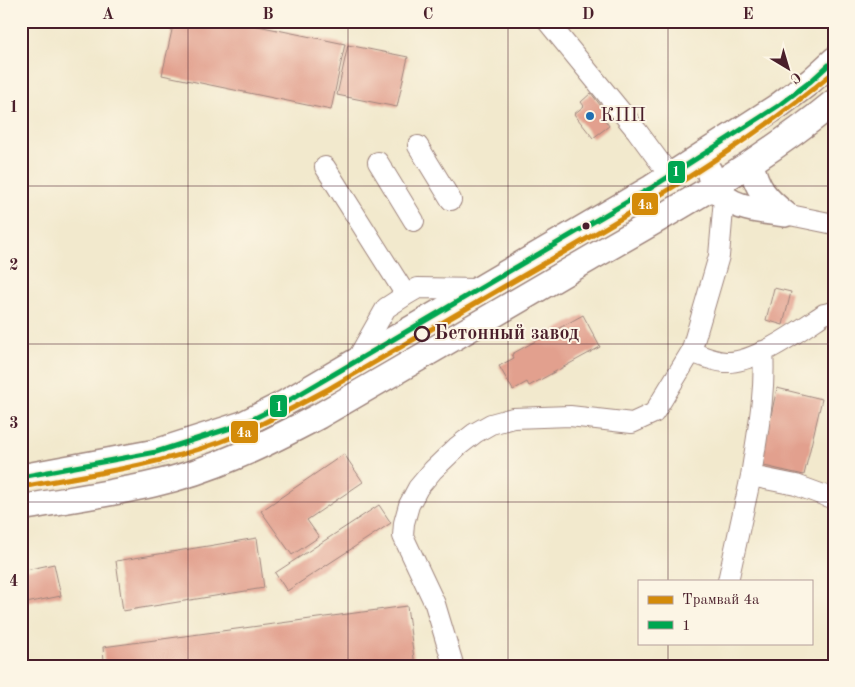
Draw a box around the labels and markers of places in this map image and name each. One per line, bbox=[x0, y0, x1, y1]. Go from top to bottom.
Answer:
place label: КПП bbox=[600, 106, 646, 126]
marker: КПП bbox=[584, 110, 596, 122]
unlabelled marker bbox=[581, 221, 591, 231]
place label: Бетонный завод bbox=[434, 324, 579, 344]
marker: Бетонный завод bbox=[414, 326, 430, 342]

